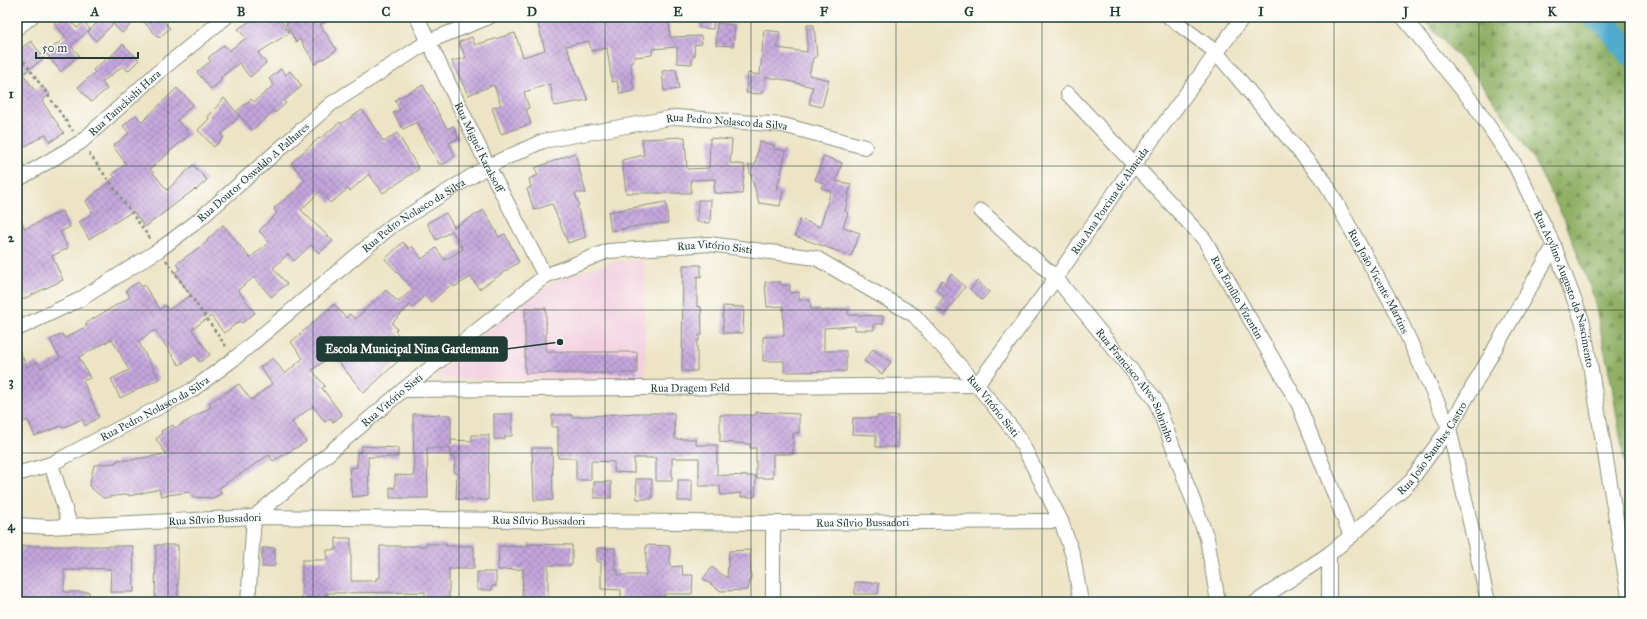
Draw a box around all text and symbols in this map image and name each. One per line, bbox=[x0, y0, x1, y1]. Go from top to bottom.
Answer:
text: A bbox=[90, 4, 100, 20]
text: B bbox=[237, 4, 246, 20]
text: C bbox=[382, 4, 391, 20]
text: D bbox=[527, 4, 537, 20]
text: E bbox=[673, 4, 683, 20]
text: F bbox=[820, 4, 829, 20]
text: G bbox=[964, 4, 974, 20]
text: H bbox=[1109, 4, 1121, 20]
text: I bbox=[1258, 4, 1264, 20]
text: J bbox=[1401, 4, 1409, 20]
text: K bbox=[1547, 4, 1557, 20]
scale bar bbox=[36, 34, 138, 60]
text: 50 m bbox=[42, 41, 67, 55]
street label: Rua Tamekishi Hara bbox=[86, 66, 163, 139]
text: 1 bbox=[8, 86, 14, 102]
street label: Rua Miguel Karaksoff bbox=[452, 100, 508, 196]
street label: Rua Pedro Nolasco da Silva bbox=[665, 110, 790, 133]
street label: Rua Doutor Oswaldo A Palhares bbox=[194, 120, 312, 225]
street label: Rua Ana Porcina de Almeida bbox=[1068, 144, 1151, 257]
street label: Rua Pedro Nolasco da Silva bbox=[359, 175, 468, 255]
street label: Rua Acylino Augusto do Nascimento bbox=[1531, 208, 1597, 369]
street label: Rua João Vicente Martins bbox=[1345, 227, 1412, 335]
text: 2 bbox=[8, 230, 15, 246]
street label: Rua Vitório Sisti bbox=[676, 237, 753, 256]
street label: Rua Emílio Vizentin bbox=[1208, 253, 1266, 341]
street label: Rua Francisco Alves Sobrinho bbox=[1093, 326, 1177, 444]
callout: Escola Municipal Nina Gardemann bbox=[317, 337, 507, 361]
text: Escola Municipal Nina Gardemann bbox=[325, 342, 499, 357]
street label: Rua Vitório Sisti bbox=[358, 370, 425, 429]
street label: Rua Vitório Sisti bbox=[964, 372, 1022, 439]
street label: Rua Pedro Nolasco da Silva bbox=[98, 373, 212, 444]
text: 3 bbox=[8, 374, 14, 390]
street label: Rua Dragem Feld bbox=[650, 381, 730, 394]
street label: Rua João Sanches Castro bbox=[1394, 399, 1470, 497]
street label: Rua Sílvio Bussadori bbox=[168, 510, 261, 528]
street label: Rua Sílvio Bussadori bbox=[492, 513, 585, 527]
street label: Rua Sílvio Bussadori bbox=[816, 516, 909, 529]
text: 4 bbox=[7, 518, 15, 534]

